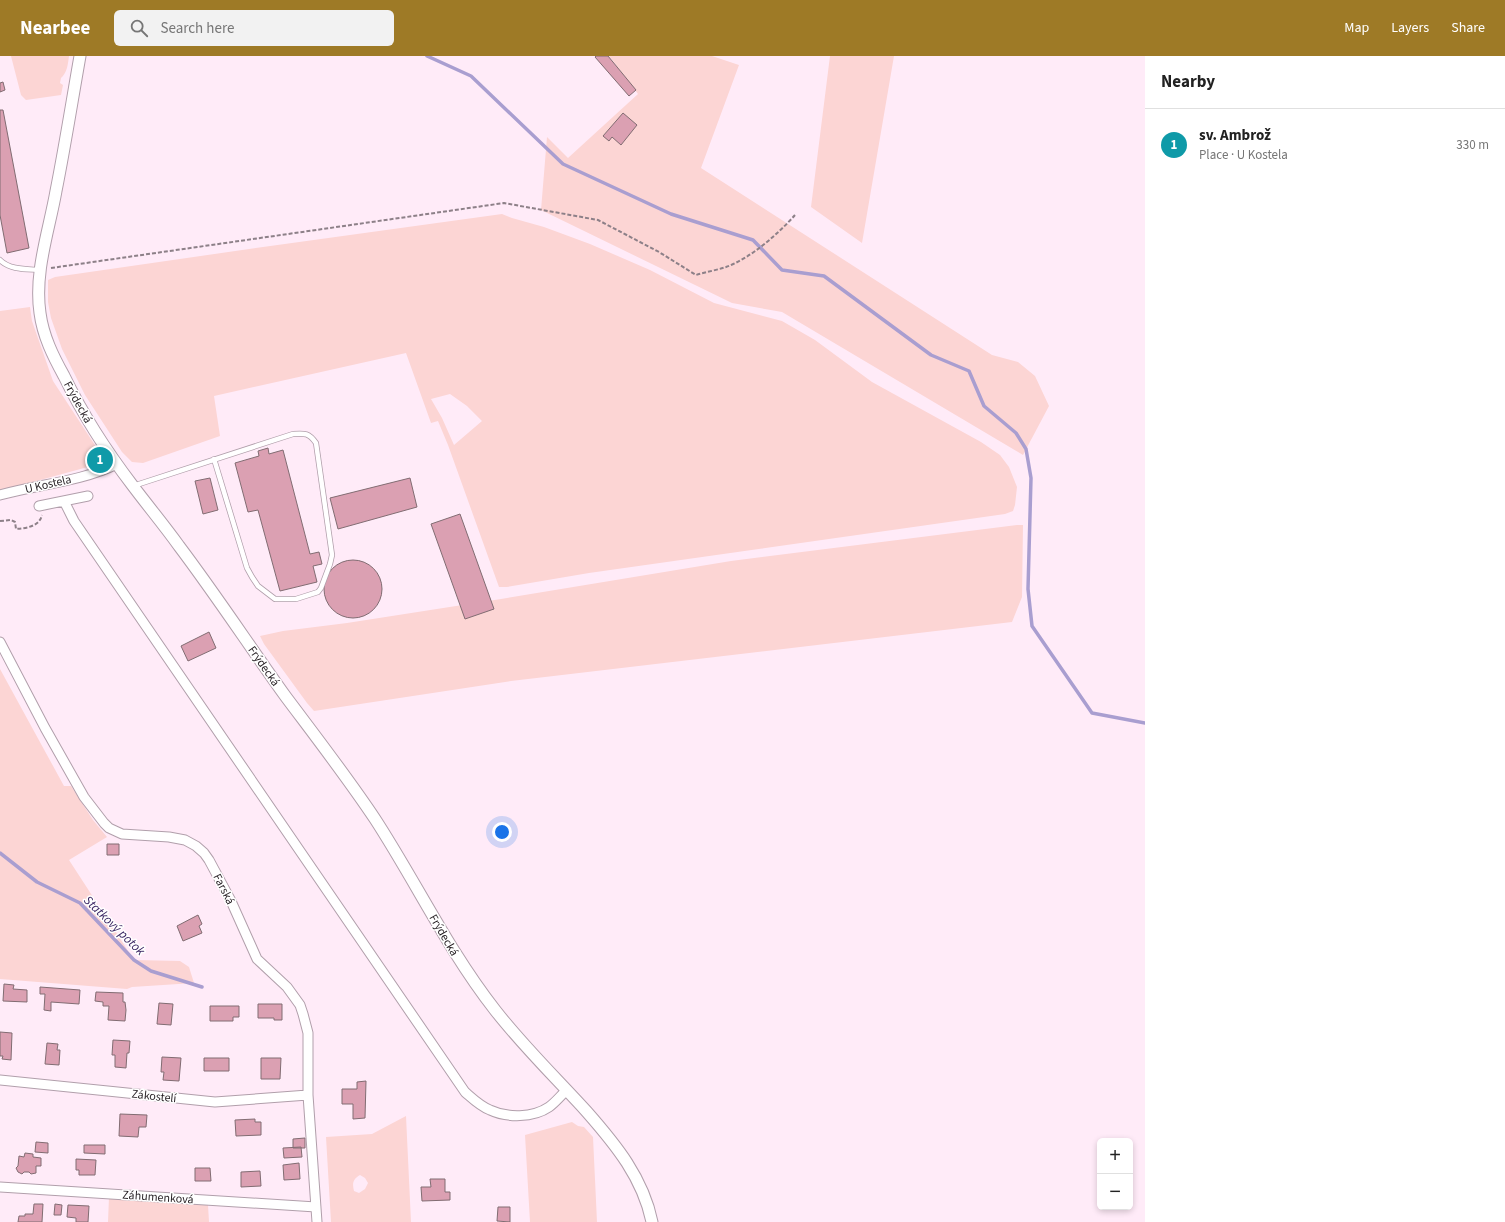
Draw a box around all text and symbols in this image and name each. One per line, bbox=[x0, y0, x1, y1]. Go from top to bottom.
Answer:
search box bbox=[114, 10, 394, 46]
text: Nearbee bbox=[20, 15, 90, 42]
icon: search bbox=[128, 17, 150, 39]
text: Search here bbox=[160, 18, 234, 39]
text: Map bbox=[1344, 18, 1369, 38]
text: Layers bbox=[1391, 18, 1429, 38]
text: Share bbox=[1451, 18, 1485, 38]
text: Nearby bbox=[1161, 70, 1215, 94]
text: sv. Ambrož bbox=[1199, 125, 1271, 146]
text: 1 bbox=[1171, 136, 1177, 154]
text: 330 m bbox=[1456, 136, 1489, 154]
text: Place · U Kostela bbox=[1199, 146, 1288, 164]
street label: Frýdecká bbox=[59, 378, 96, 426]
pin: 1 bbox=[87, 445, 113, 475]
street label: U Kostela bbox=[23, 471, 73, 498]
street label: Frýdecká bbox=[244, 643, 284, 690]
your location bbox=[492, 822, 512, 842]
street label: Farská bbox=[209, 871, 239, 908]
water label: Statkový potok bbox=[80, 892, 150, 960]
street label: Frýdecká bbox=[425, 911, 462, 959]
street label: Zákostelí bbox=[131, 1086, 178, 1107]
map controls bbox=[1097, 1138, 1133, 1210]
button: + bbox=[1097, 1138, 1133, 1174]
button: − bbox=[1097, 1174, 1133, 1210]
street label: Záhumenková bbox=[122, 1187, 194, 1208]

